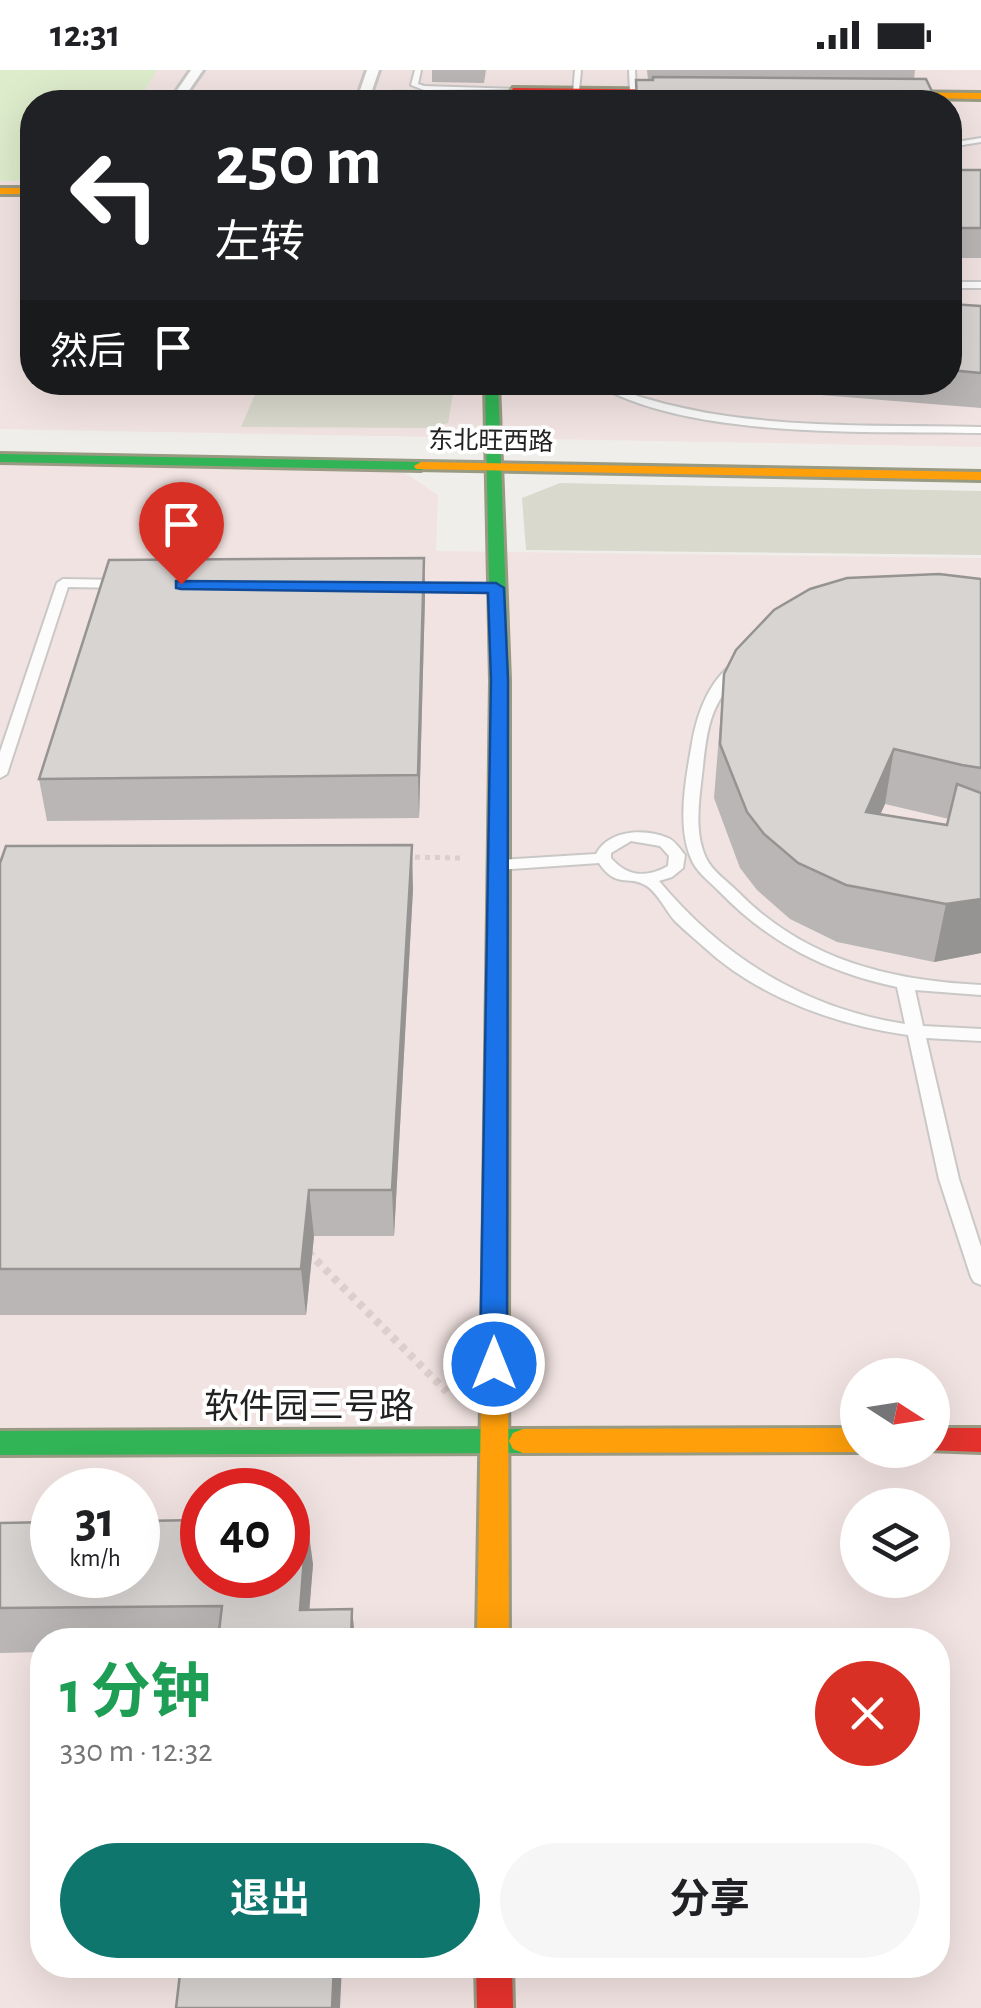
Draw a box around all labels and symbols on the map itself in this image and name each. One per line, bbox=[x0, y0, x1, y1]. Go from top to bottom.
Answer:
street label: 东北旺西路 bbox=[428, 426, 554, 455]
pin bbox=[139, 482, 224, 585]
position arrow bbox=[442, 1312, 546, 1416]
north arrow bbox=[840, 1358, 950, 1468]
street label: 软件园三号路 bbox=[204, 1388, 414, 1425]
speed limit sign: 40 bbox=[180, 1468, 310, 1598]

